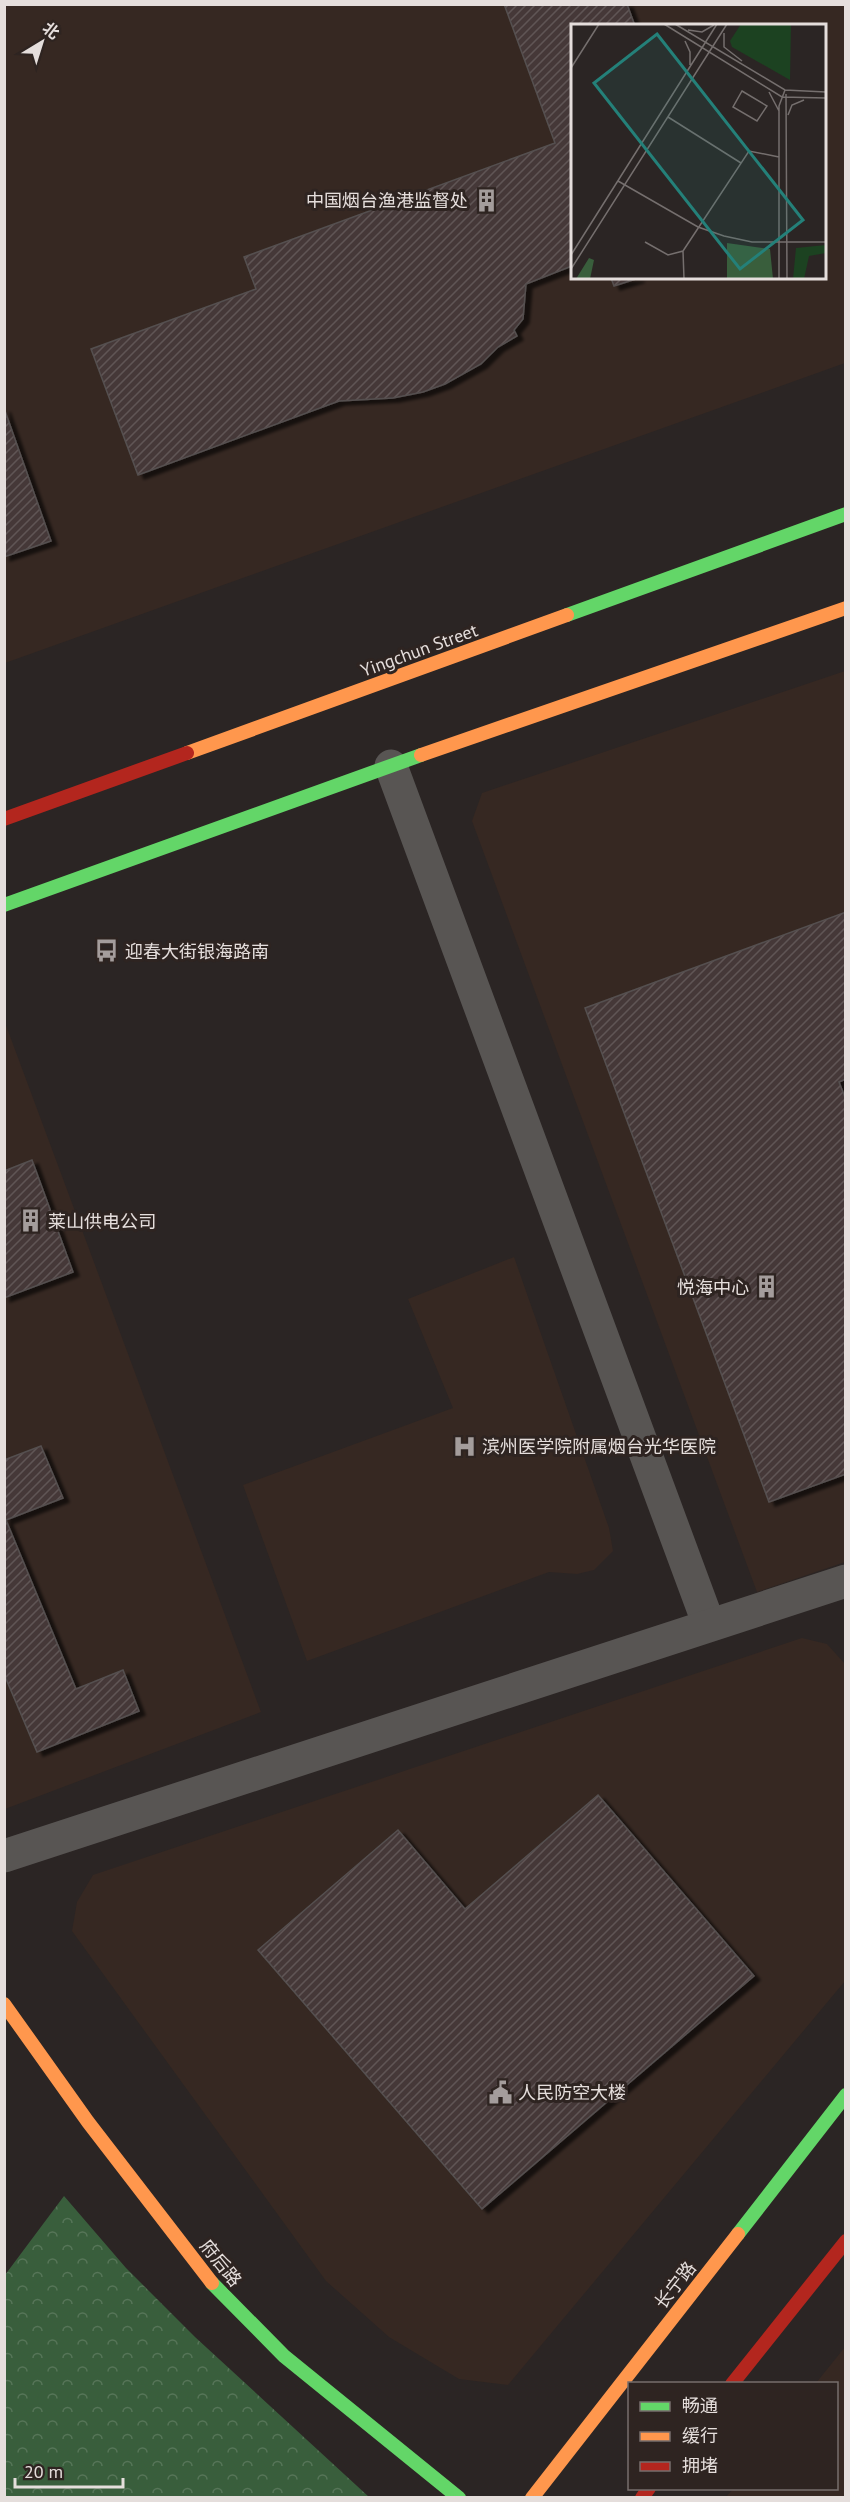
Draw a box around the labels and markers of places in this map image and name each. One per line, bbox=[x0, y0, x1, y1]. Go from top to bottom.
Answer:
building icon: 中国烟台渔港监督处 bbox=[473, 187, 499, 213]
place label: 中国烟台渔港监督处 bbox=[306, 189, 468, 212]
bus stop icon: 迎春大街银海路南 bbox=[94, 938, 120, 964]
place label: 迎春大街银海路南 bbox=[125, 940, 269, 963]
building icon: 莱山供电公司 bbox=[17, 1208, 43, 1234]
place label: 莱山供电公司 bbox=[48, 1210, 156, 1233]
building icon: 悦海中心 bbox=[754, 1274, 780, 1300]
place label: 悦海中心 bbox=[677, 1276, 749, 1299]
hospital icon: 滨州医学院附属烟台光华医院 bbox=[451, 1433, 477, 1459]
place label: 滨州医学院附属烟台光华医院 bbox=[482, 1435, 716, 1458]
public building icon: 人民防空大楼 bbox=[487, 2079, 513, 2105]
place label: 人民防空大楼 bbox=[518, 2081, 626, 2104]

